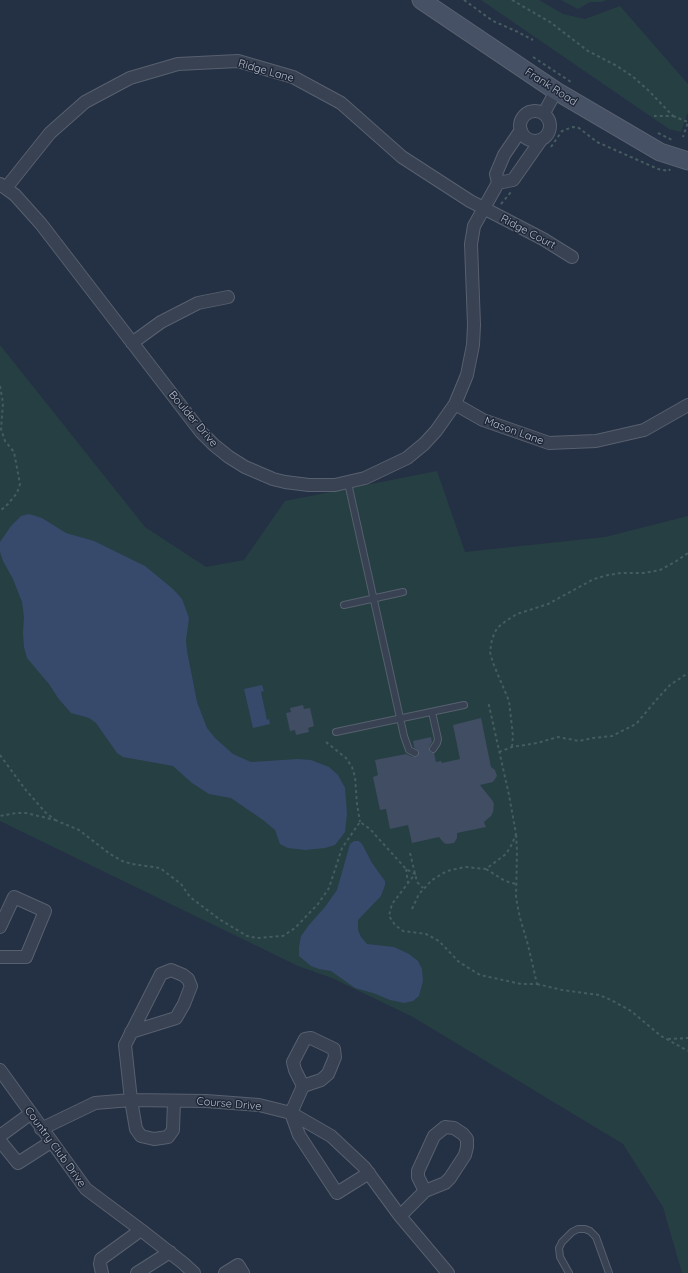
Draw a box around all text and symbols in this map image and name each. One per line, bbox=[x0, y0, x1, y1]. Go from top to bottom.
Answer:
street label: Ridge Lane bbox=[237, 57, 295, 85]
street label: Frank Road bbox=[522, 65, 580, 109]
street label: Ridge Court bbox=[498, 212, 558, 252]
street label: Boulder Drive bbox=[166, 388, 220, 450]
street label: Mason Lane bbox=[483, 414, 545, 448]
street label: Course Drive bbox=[196, 1095, 262, 1113]
street label: Country Club Drive bbox=[22, 1104, 88, 1190]

